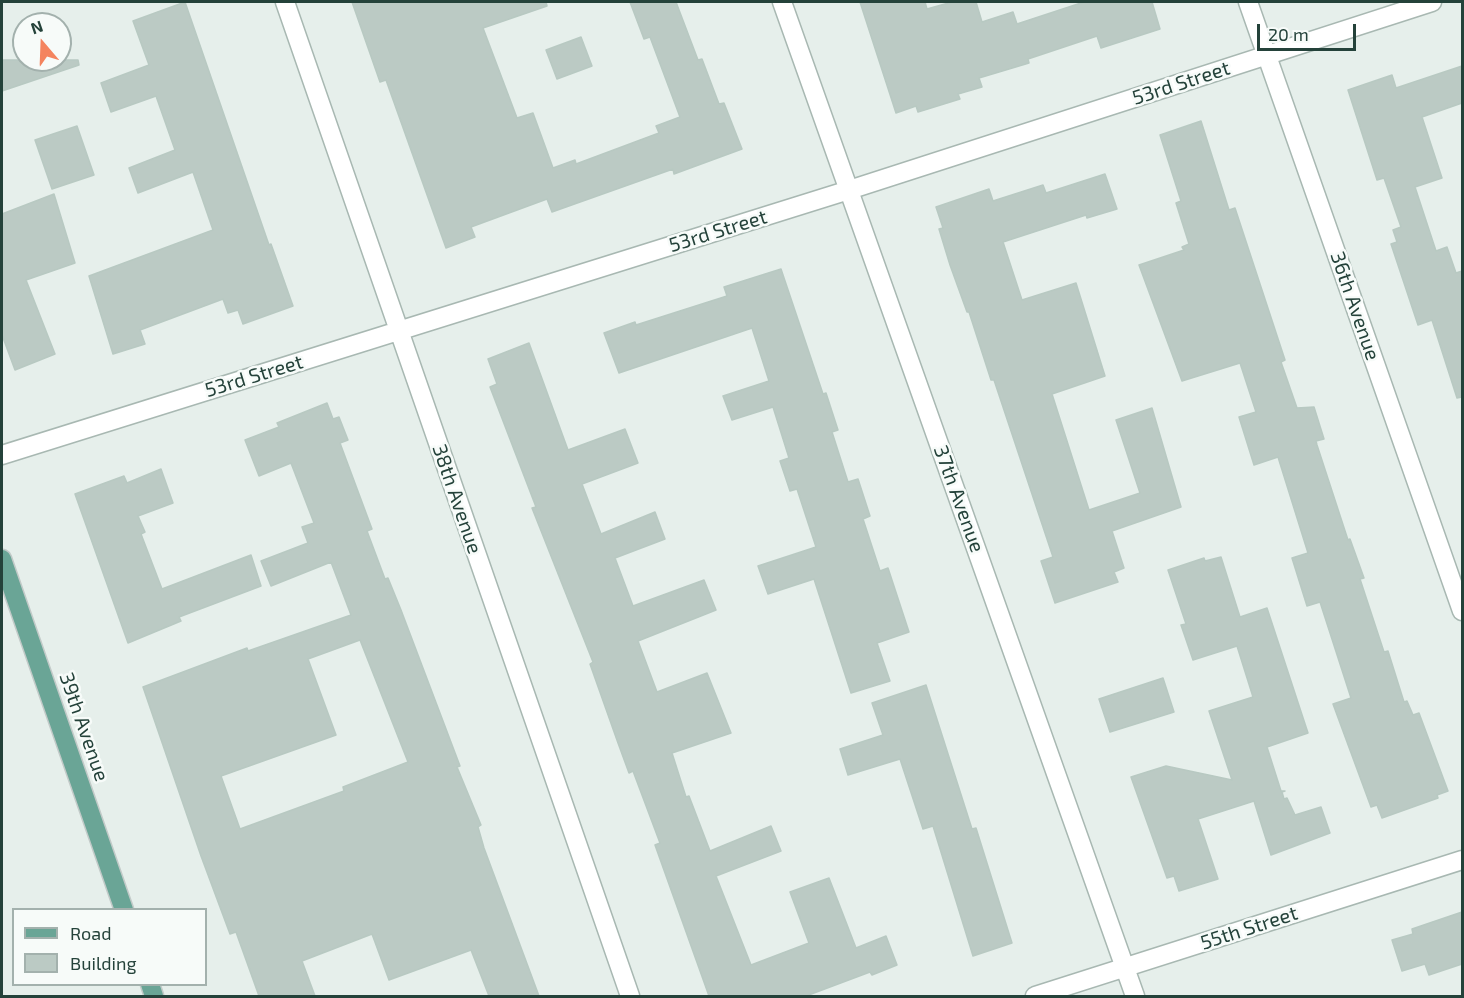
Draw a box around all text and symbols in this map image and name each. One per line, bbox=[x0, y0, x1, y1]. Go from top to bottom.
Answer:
north arrow bbox=[12, 12, 72, 72]
scale bar bbox=[1260, 12, 1359, 50]
text: N bbox=[28, 16, 45, 37]
text: 20 m bbox=[1268, 23, 1309, 45]
street label: 53rd Street bbox=[1129, 56, 1233, 110]
street label: 53rd Street bbox=[666, 205, 770, 257]
street label: 36th Avenue bbox=[1325, 249, 1385, 363]
street label: 53rd Street bbox=[202, 350, 306, 402]
street label: 38th Avenue bbox=[427, 441, 487, 557]
street label: 37th Avenue bbox=[929, 442, 989, 556]
street label: 39th Avenue bbox=[54, 670, 114, 784]
street label: 55th Street bbox=[1197, 901, 1301, 955]
legend bbox=[12, 908, 207, 986]
text: Road bbox=[70, 922, 111, 944]
text: Building bbox=[70, 952, 137, 974]

